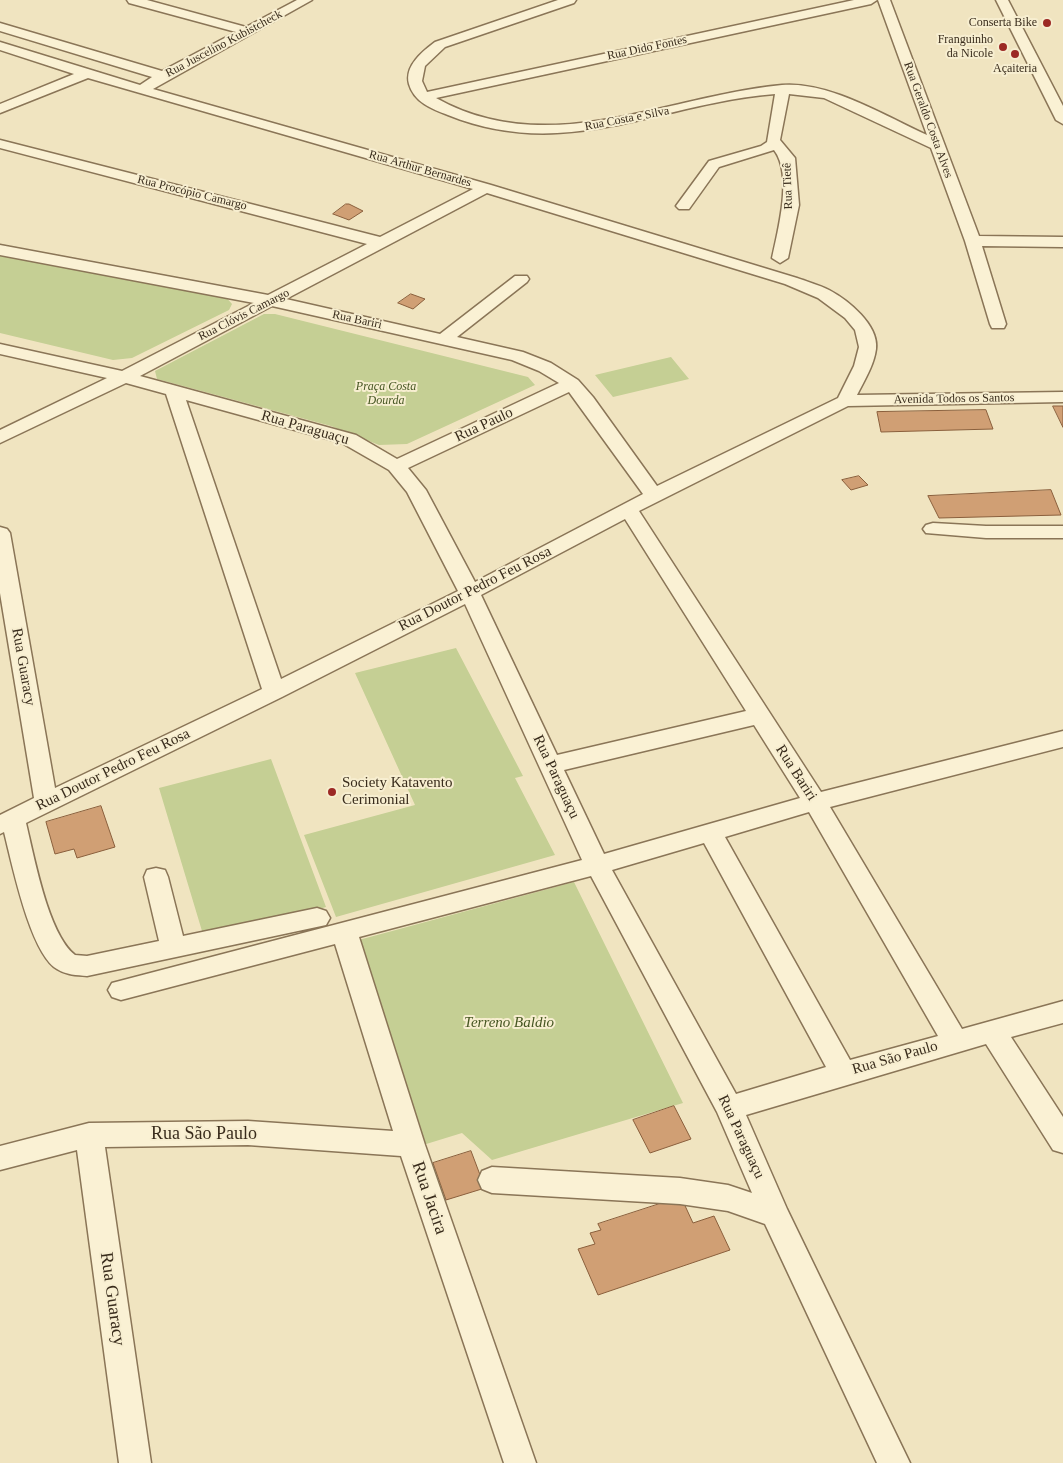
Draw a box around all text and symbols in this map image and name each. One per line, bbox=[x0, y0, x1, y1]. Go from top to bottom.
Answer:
street label: Rua Juscelino Kubistcheck bbox=[163, 7, 285, 81]
place label: Conserta Bike bbox=[969, 16, 1037, 30]
marker: Conserta Bike bbox=[1041, 17, 1053, 29]
street label: Rua Dido Fontes bbox=[606, 33, 688, 63]
place label: Franguinho da Nicole bbox=[938, 33, 993, 61]
marker: Franguinho da Nicole bbox=[997, 41, 1009, 53]
marker: Açaiteria bbox=[1009, 48, 1021, 60]
street label: Rua Geraldo Costa Alves bbox=[900, 60, 956, 180]
place label: Açaiteria bbox=[993, 62, 1037, 76]
street label: Rua Costa e Silva bbox=[584, 104, 670, 134]
street label: Rua Arthur Bernardes bbox=[367, 147, 473, 191]
street label: Rua Tietê bbox=[780, 162, 796, 210]
street label: Rua Procópio Camargo bbox=[136, 172, 248, 214]
street label: Rua Clóvis Camargo bbox=[196, 286, 292, 344]
street label: Rua Bariri bbox=[331, 308, 383, 332]
park label: Praça Costa Dourda bbox=[356, 380, 416, 408]
street label: Avenida Todos os Santos bbox=[894, 391, 1014, 407]
street label: Rua Paulo bbox=[452, 404, 516, 446]
street label: Rua Paraguaçu bbox=[259, 407, 351, 449]
street label: Rua Doutor Pedro Feu Rosa bbox=[396, 543, 554, 635]
street label: Rua Guaracy bbox=[7, 627, 39, 707]
street label: Rua Doutor Pedro Feu Rosa bbox=[33, 725, 193, 815]
street label: Rua Paraguaçu bbox=[529, 732, 583, 822]
street label: Rua Bariri bbox=[771, 742, 821, 804]
place label: Society Katavento Cerimonial bbox=[342, 774, 452, 809]
marker: Society Katavento Cerimonial bbox=[326, 786, 338, 798]
park label: Terreno Baldio bbox=[464, 1014, 554, 1032]
street label: Rua São Paulo bbox=[850, 1037, 940, 1079]
street label: Rua Paraguaçu bbox=[714, 1092, 768, 1182]
street label: Rua São Paulo bbox=[151, 1123, 257, 1145]
street label: Rua Jacira bbox=[407, 1159, 451, 1237]
street label: Rua Guaracy bbox=[95, 1251, 129, 1347]

